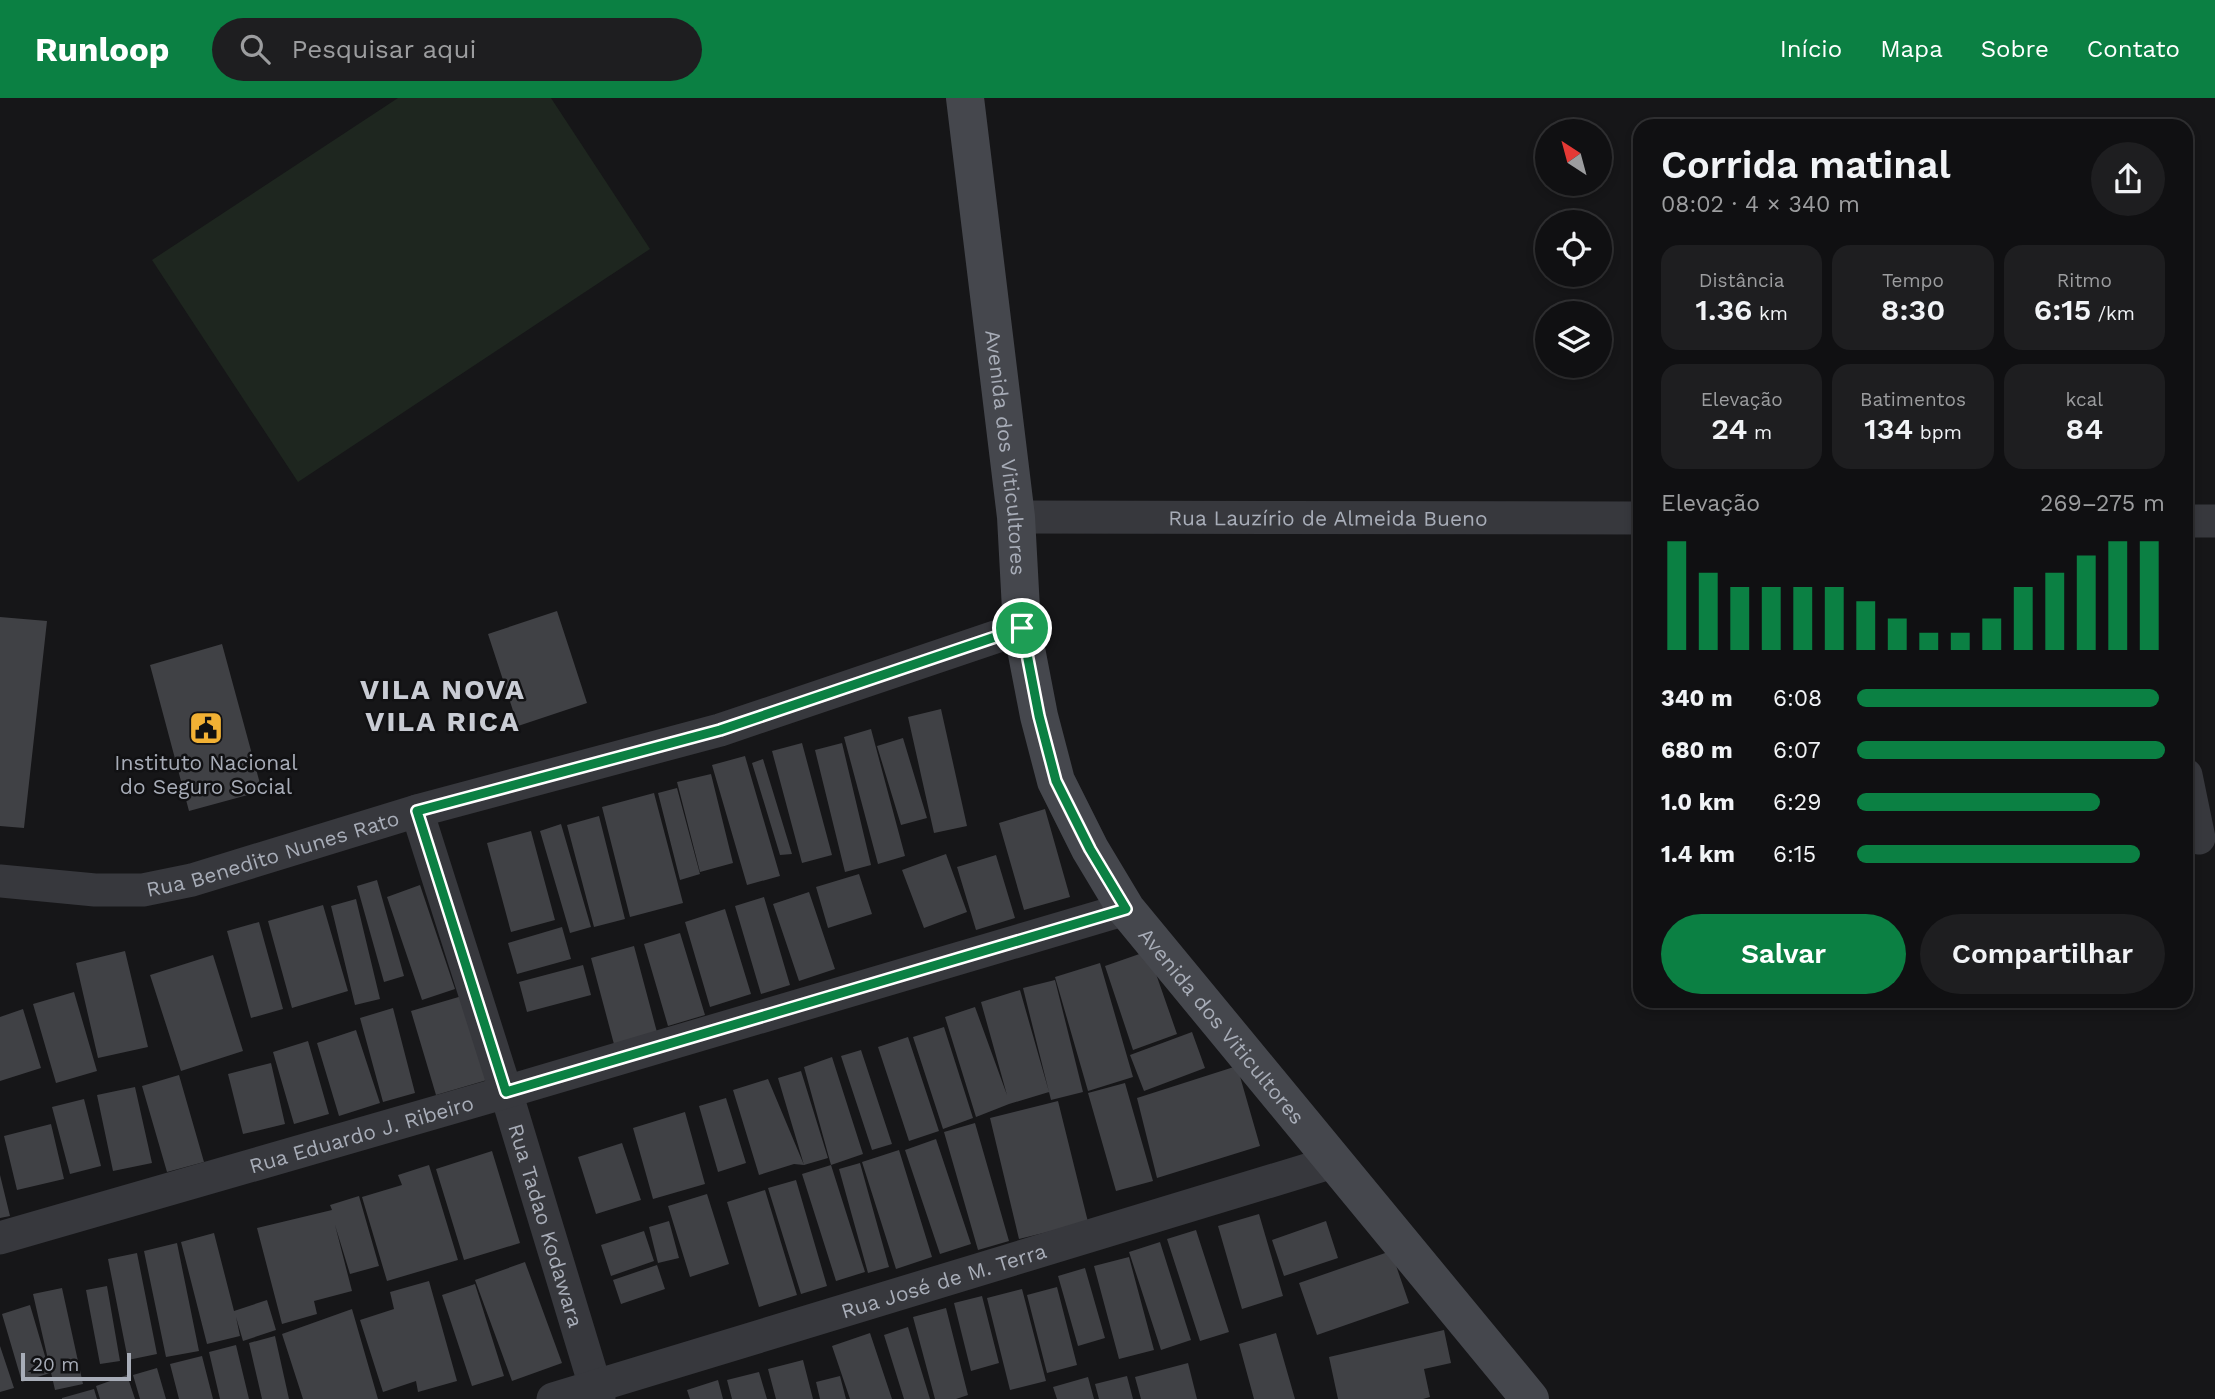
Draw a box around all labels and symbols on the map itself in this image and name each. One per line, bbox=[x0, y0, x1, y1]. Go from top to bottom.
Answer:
north arrow bbox=[1535, 119, 1612, 196]
street label: Avenida dos Viticultores bbox=[981, 328, 1032, 576]
street label: Rua Lauzírio de Almeida Bueno bbox=[1168, 505, 1488, 530]
pin bbox=[992, 598, 1052, 658]
district label: VILA NOVA VILA RICA bbox=[360, 673, 526, 738]
public building icon: Instituto Nacional do Seguro Social bbox=[187, 709, 225, 747]
place label: Instituto Nacional do Seguro Social bbox=[114, 750, 298, 799]
street label: Rua Benedito Nunes Rato bbox=[144, 805, 402, 902]
street label: Avenida dos Viticultores bbox=[1134, 922, 1310, 1129]
street label: Rua Eduardo J. Ribeiro bbox=[246, 1090, 476, 1178]
street label: Rua Tadao Kodawara bbox=[504, 1120, 589, 1330]
street label: Rua José de M. Terra bbox=[838, 1237, 1049, 1323]
scale bar bbox=[21, 1350, 131, 1382]

